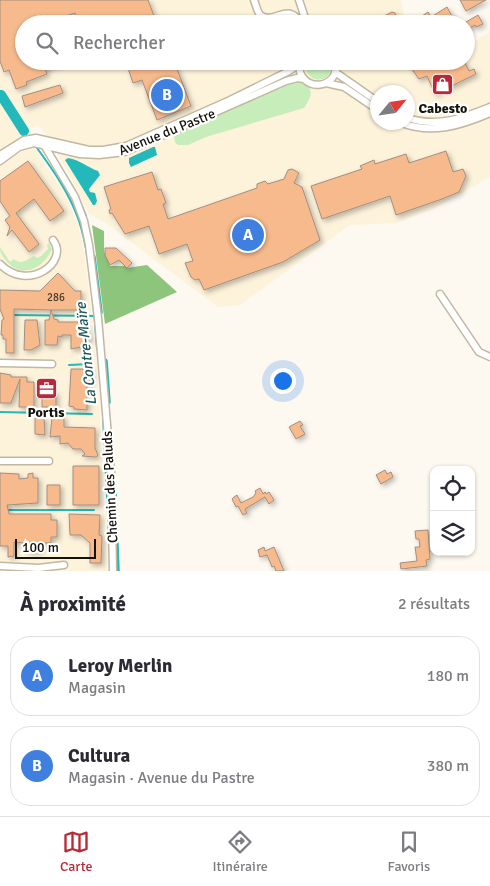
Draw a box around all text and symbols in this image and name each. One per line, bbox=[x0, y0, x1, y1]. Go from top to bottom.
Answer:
search box bbox=[15, 15, 475, 70]
icon: search bbox=[33, 29, 61, 57]
text: Rechercher bbox=[73, 31, 165, 55]
shop icon: Cabesto bbox=[431, 73, 455, 97]
pin: B bbox=[151, 76, 183, 114]
north arrow bbox=[370, 85, 415, 130]
place label: Cabesto bbox=[419, 100, 467, 117]
street label: Avenue du Pastre bbox=[116, 105, 218, 159]
pin: A bbox=[232, 216, 264, 254]
house number: 286 bbox=[47, 291, 65, 304]
water label: La Contre-Maïre bbox=[71, 300, 100, 406]
your location bbox=[270, 368, 296, 394]
office icon: Portis bbox=[34, 377, 58, 401]
place label: Portis bbox=[28, 404, 64, 421]
street label: Chemin des Paluds bbox=[99, 430, 121, 544]
map controls bbox=[430, 466, 475, 556]
button: locate bbox=[430, 466, 475, 511]
button: layers bbox=[430, 511, 475, 556]
scale bar bbox=[15, 536, 96, 559]
text: 100 m bbox=[22, 539, 59, 556]
text: À proximité bbox=[20, 591, 126, 617]
text: 2 résultats bbox=[398, 594, 470, 614]
text: Leroy Merlin bbox=[68, 654, 172, 678]
text: A bbox=[32, 666, 42, 686]
text: 180 m bbox=[427, 666, 469, 686]
text: Magasin bbox=[68, 678, 126, 698]
text: Cultura bbox=[68, 744, 130, 768]
text: B bbox=[32, 756, 42, 776]
text: 380 m bbox=[427, 756, 469, 776]
text: Magasin · Avenue du Pastre bbox=[68, 768, 255, 788]
tab: Carte bbox=[60, 828, 93, 875]
tab: Itinéraire bbox=[212, 828, 268, 875]
tab: Favoris bbox=[388, 828, 430, 875]

